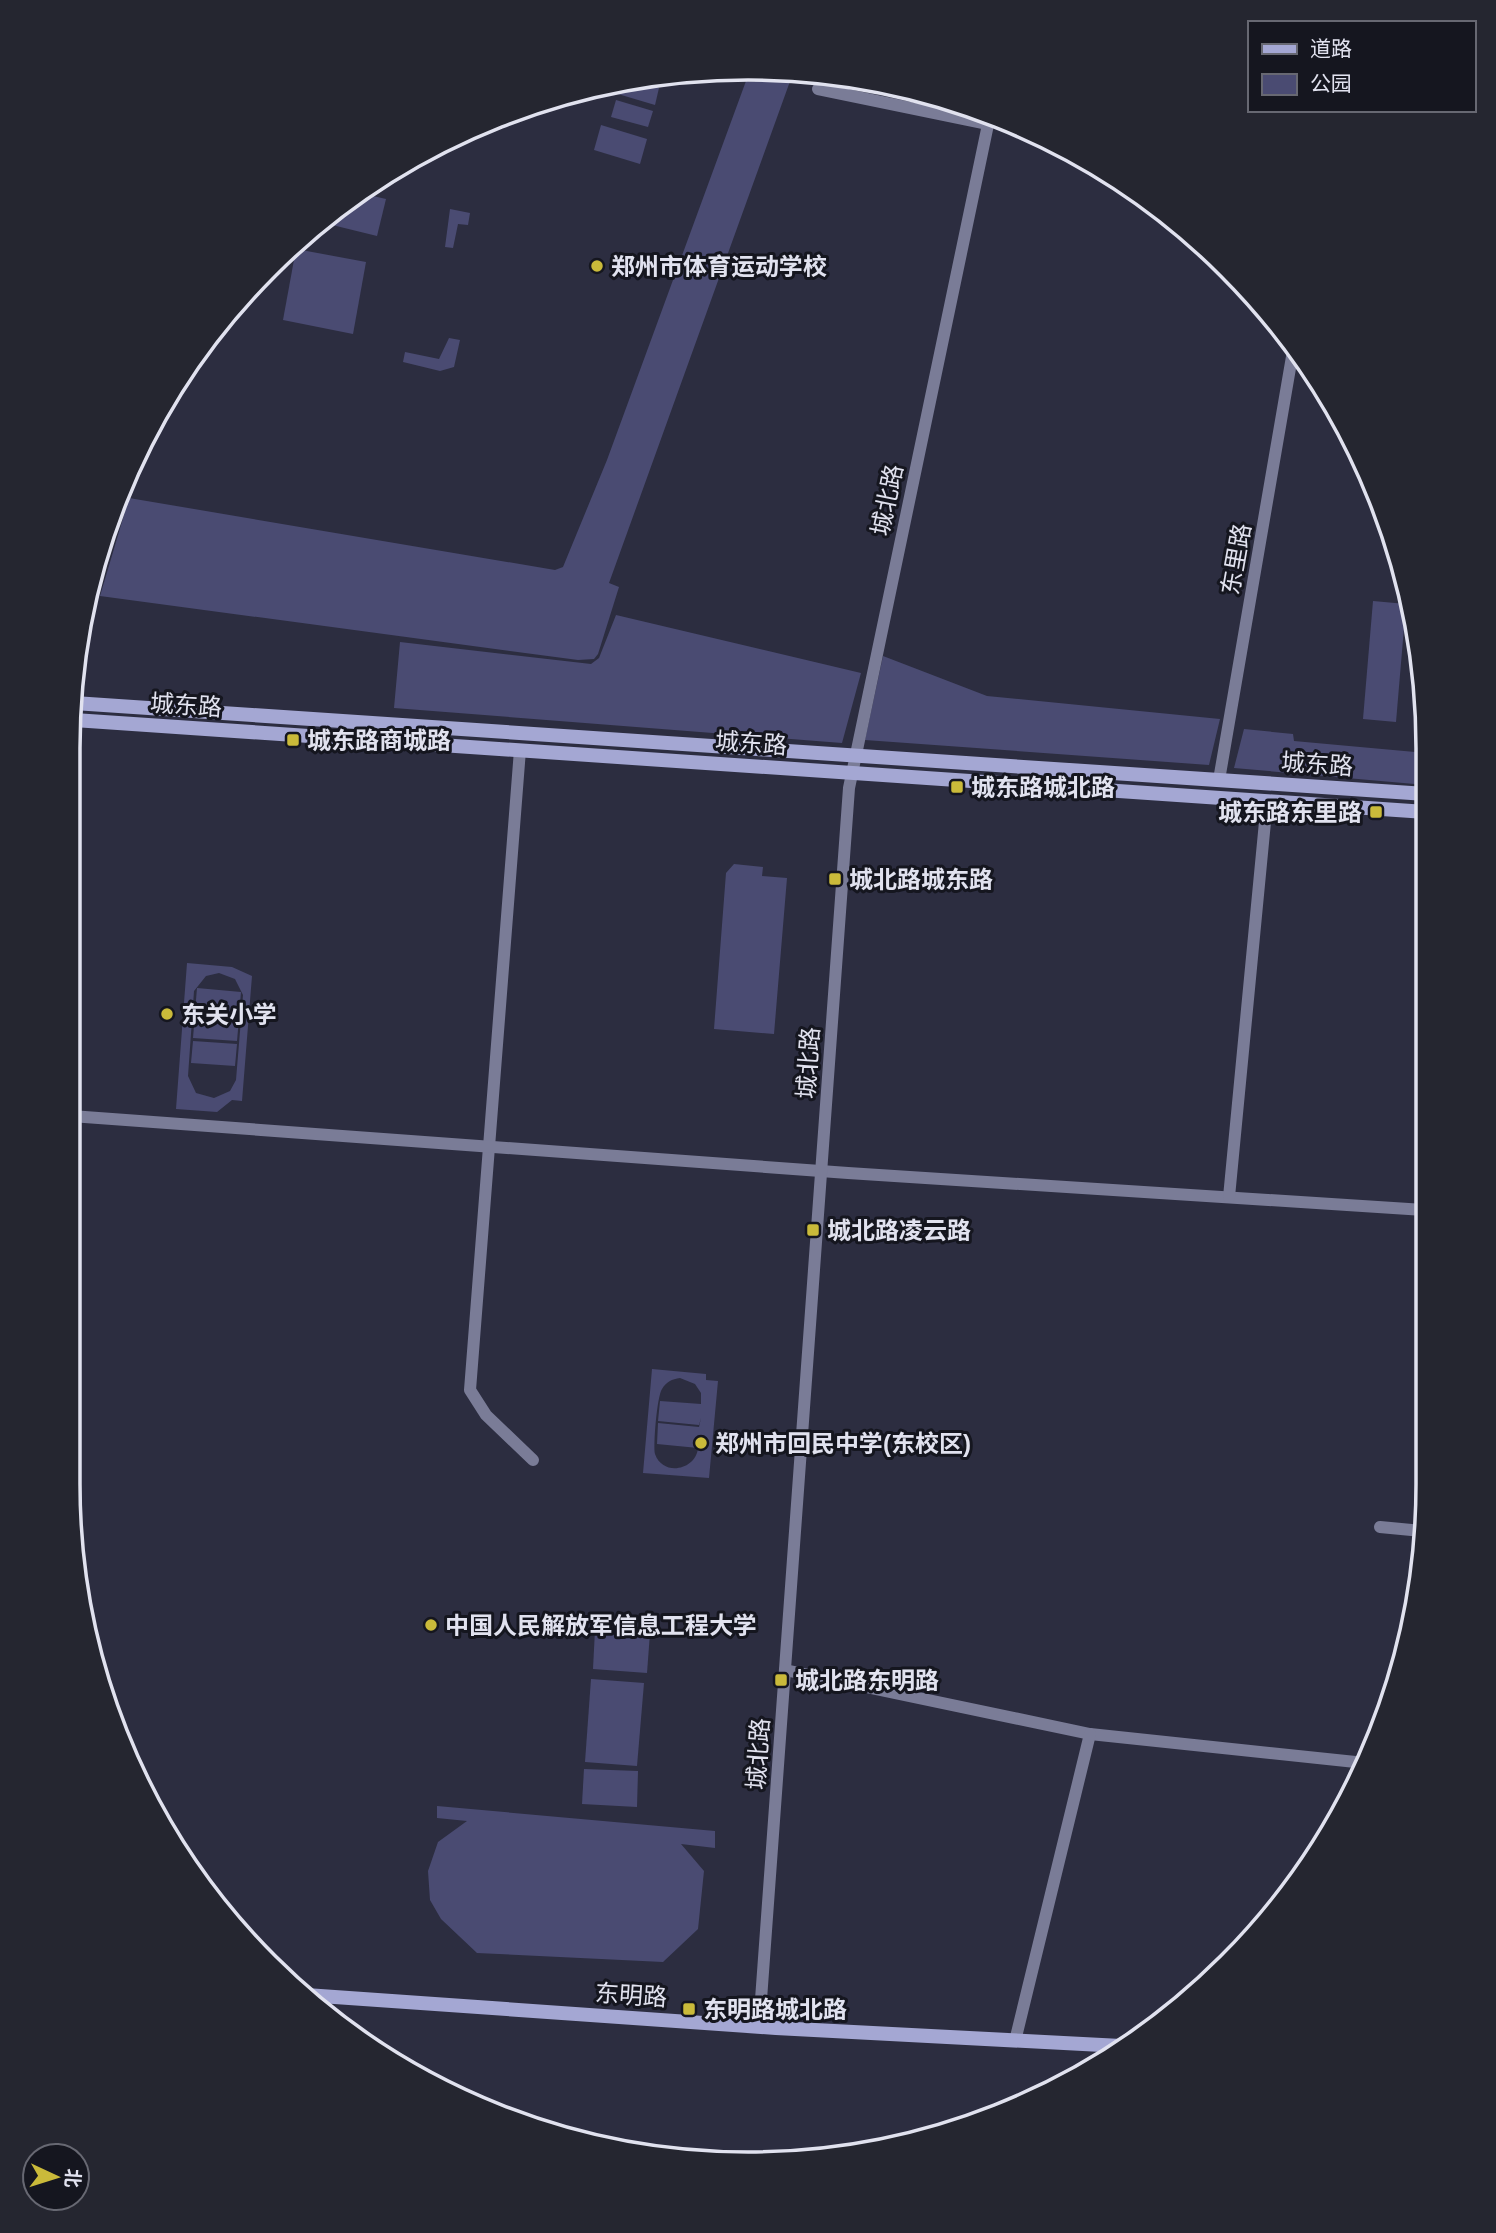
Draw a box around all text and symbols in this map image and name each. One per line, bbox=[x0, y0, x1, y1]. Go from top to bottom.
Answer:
legend bbox=[1248, 21, 1475, 112]
text: 道路 bbox=[1310, 37, 1352, 60]
text: 公园 bbox=[1310, 72, 1352, 95]
place label: 郑州市体育运动学校 bbox=[611, 253, 827, 280]
marker: 郑州市体育运动学校 bbox=[589, 258, 605, 274]
street label: 城北路 bbox=[866, 462, 908, 538]
street label: 东里路 bbox=[1216, 521, 1256, 597]
street label: 城东路 bbox=[149, 689, 223, 721]
place label: 城东路商城路 bbox=[307, 727, 451, 754]
street label: 城东路 bbox=[714, 727, 788, 759]
marker: 城东路商城路 bbox=[285, 732, 301, 748]
street label: 城东路 bbox=[1280, 748, 1354, 780]
place label: 城东路城北路 bbox=[971, 774, 1115, 801]
marker: 城东路城北路 bbox=[949, 779, 965, 795]
place label: 城东路东里路 bbox=[1218, 799, 1362, 826]
marker: 城东路东里路 bbox=[1368, 804, 1384, 820]
place label: 城北路城东路 bbox=[849, 866, 993, 893]
marker: 城北路城东路 bbox=[827, 871, 843, 887]
place label: 东关小学 bbox=[181, 1001, 277, 1028]
marker: 东关小学 bbox=[159, 1006, 175, 1022]
street label: 城北路 bbox=[792, 1026, 824, 1100]
place label: 城北路凌云路 bbox=[827, 1217, 971, 1244]
marker: 城北路凌云路 bbox=[805, 1222, 821, 1238]
place label: 郑州市回民中学(东校区) bbox=[715, 1430, 971, 1457]
marker: 郑州市回民中学(东校区) bbox=[693, 1435, 709, 1451]
place label: 中国人民解放军信息工程大学 bbox=[445, 1612, 757, 1639]
marker: 中国人民解放军信息工程大学 bbox=[423, 1617, 439, 1633]
place label: 城北路东明路 bbox=[795, 1667, 939, 1694]
marker: 城北路东明路 bbox=[773, 1672, 789, 1688]
street label: 城北路 bbox=[742, 1717, 774, 1791]
street label: 东明路 bbox=[594, 1979, 668, 2011]
place label: 东明路城北路 bbox=[703, 1996, 847, 2023]
marker: 东明路城北路 bbox=[681, 2001, 697, 2017]
north arrow bbox=[21, 2142, 91, 2212]
text: 北 bbox=[61, 2168, 84, 2188]

